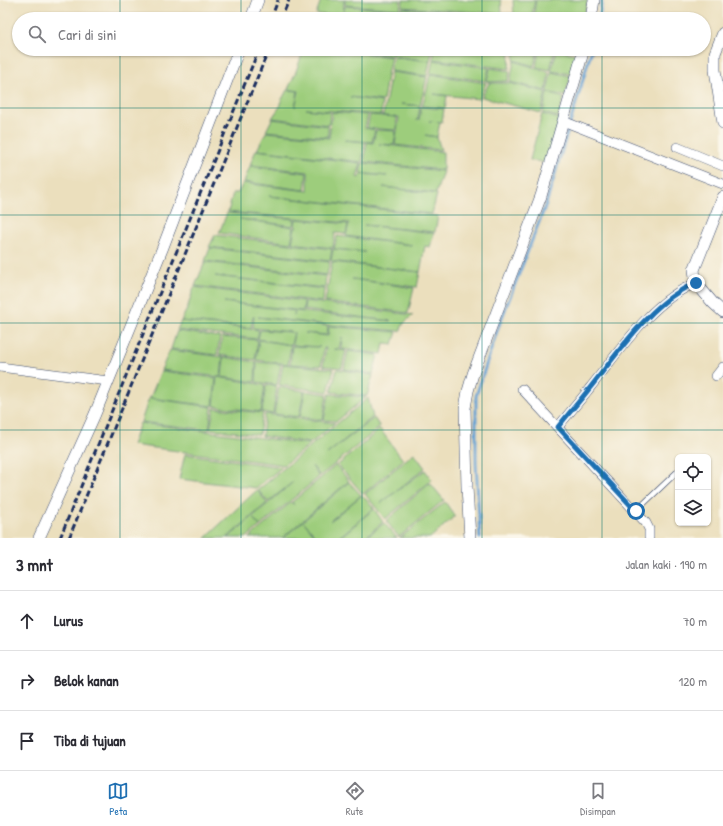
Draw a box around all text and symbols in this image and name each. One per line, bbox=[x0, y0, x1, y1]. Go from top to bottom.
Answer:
search box bbox=[12, 12, 711, 56]
icon: search bbox=[26, 23, 48, 45]
text: Cari di sini bbox=[58, 24, 117, 45]
route end bbox=[687, 274, 705, 292]
map controls bbox=[675, 454, 711, 526]
button: locate bbox=[675, 454, 711, 490]
button: layers bbox=[675, 490, 711, 526]
route start bbox=[627, 502, 645, 520]
text: 3 mnt bbox=[16, 553, 53, 576]
text: Jalan kaki · 190 m bbox=[625, 555, 707, 573]
icon: ahead bbox=[16, 610, 38, 632]
text: Lurus bbox=[54, 610, 83, 631]
text: 70 m bbox=[683, 612, 707, 630]
icon: right bbox=[16, 670, 38, 692]
text: Belok kanan bbox=[54, 670, 119, 691]
text: 120 m bbox=[679, 672, 707, 690]
icon: arrive bbox=[16, 730, 38, 752]
text: Tiba di tujuan bbox=[54, 730, 126, 751]
tab: Peta bbox=[107, 780, 129, 818]
tab: Rute bbox=[344, 780, 366, 818]
tab: Disimpan bbox=[580, 780, 616, 818]

